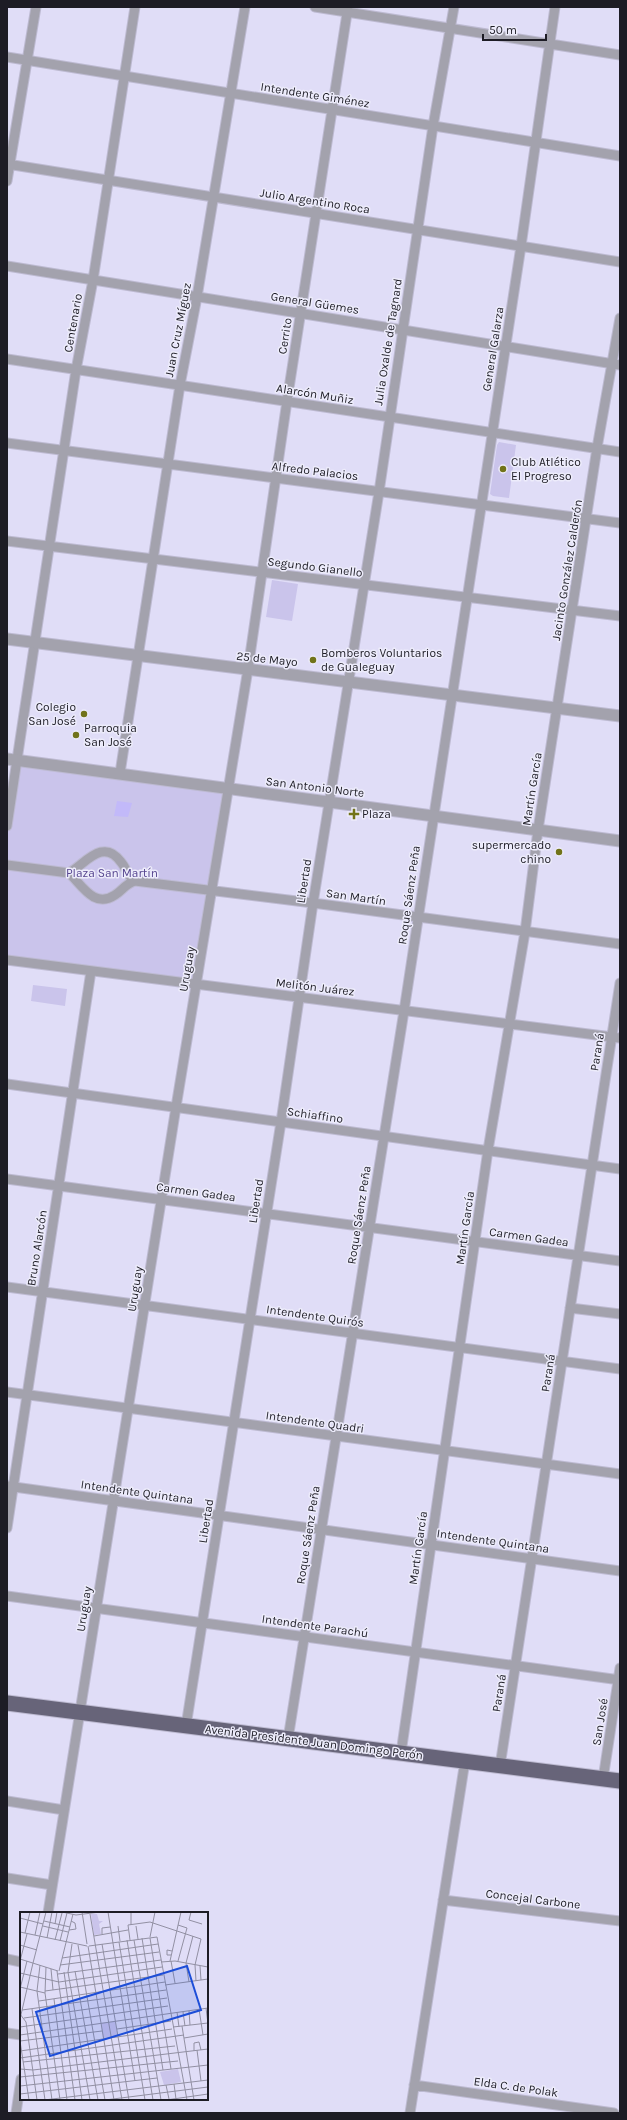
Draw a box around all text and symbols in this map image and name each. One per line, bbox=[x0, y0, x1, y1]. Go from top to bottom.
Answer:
scale bar bbox=[483, 16, 546, 42]
text: 50 m bbox=[489, 23, 517, 37]
street label: Intendente Giménez bbox=[259, 79, 371, 111]
street label: Julio Argentino Roca bbox=[259, 185, 371, 217]
street label: Julia Oxalde de Tagnard bbox=[371, 278, 405, 406]
street label: Juan Cruz Míguez bbox=[162, 281, 194, 378]
street label: General Güemes bbox=[270, 289, 360, 317]
street label: Centenario bbox=[61, 292, 85, 354]
street label: General Galarza bbox=[479, 306, 507, 392]
street label: Cerrito bbox=[275, 317, 295, 355]
street label: Alarcón Muñiz bbox=[275, 381, 355, 407]
place label: Club Atlético El Progreso bbox=[511, 455, 581, 483]
street label: Alfredo Palacios bbox=[271, 459, 359, 483]
marker: Club Atlético El Progreso bbox=[498, 464, 508, 474]
street label: Jacinto González Calderón bbox=[549, 498, 585, 642]
street label: Segundo Gianello bbox=[267, 554, 363, 580]
place label: Bomberos Voluntarios de Gualeguay bbox=[321, 646, 442, 674]
street label: 25 de Mayo bbox=[236, 649, 298, 669]
marker: Bomberos Voluntarios de Gualeguay bbox=[308, 655, 318, 665]
place label: Colegio San José bbox=[28, 700, 76, 728]
marker: Colegio San José bbox=[79, 709, 89, 719]
place label: Parroquia San José bbox=[84, 721, 137, 749]
marker: Parroquia San José bbox=[71, 730, 81, 740]
street label: Martín García bbox=[519, 751, 545, 827]
street label: San Antonio Norte bbox=[265, 774, 365, 800]
place label: Plaza bbox=[362, 807, 391, 821]
marker: Plaza bbox=[349, 809, 359, 819]
place label: supermercado chino bbox=[472, 838, 551, 866]
street label: Roque Sáenz Peña bbox=[395, 845, 423, 945]
marker: supermercado chino bbox=[554, 847, 564, 857]
street label: Libertad bbox=[294, 858, 314, 904]
park label: Plaza San Martín bbox=[66, 866, 158, 880]
street label: San Martín bbox=[325, 886, 387, 908]
street label: Uruguay bbox=[176, 945, 198, 993]
street label: Melitón Juárez bbox=[275, 975, 356, 999]
street label: Paraná bbox=[587, 1032, 607, 1072]
street label: Schiaffino bbox=[286, 1104, 344, 1126]
street label: Roque Sáenz Peña bbox=[344, 1165, 374, 1265]
street label: Libertad bbox=[246, 1178, 266, 1224]
street label: Carmen Gadea bbox=[155, 1180, 237, 1204]
street label: Martín García bbox=[453, 1190, 477, 1266]
street label: Bruno Alarcón bbox=[24, 1209, 50, 1287]
street label: Carmen Gadea bbox=[488, 1225, 570, 1249]
street label: Uruguay bbox=[125, 1265, 146, 1313]
street label: Intendente Quirós bbox=[265, 1302, 365, 1330]
street label: Paraná bbox=[538, 1353, 558, 1393]
street label: Intendente Quadri bbox=[265, 1408, 365, 1436]
street label: Intendente Quintana bbox=[80, 1477, 194, 1507]
street label: Roque Sáenz Peña bbox=[293, 1485, 323, 1585]
street label: Libertad bbox=[196, 1498, 216, 1544]
street label: Martín García bbox=[406, 1510, 430, 1586]
street label: Intendente Quintana bbox=[436, 1526, 550, 1556]
street label: Uruguay bbox=[74, 1585, 95, 1633]
street label: Intendente Parachú bbox=[261, 1612, 369, 1640]
street label: Paraná bbox=[489, 1673, 509, 1713]
street label: San José bbox=[589, 1697, 611, 1747]
street label: Avenida Presidente Juan Domingo Perón bbox=[204, 1722, 424, 1762]
street label: Concejal Carbone bbox=[485, 1886, 581, 1912]
inset map bbox=[20, 1912, 208, 2100]
street label: Elda C. de Polak bbox=[473, 2074, 559, 2100]

